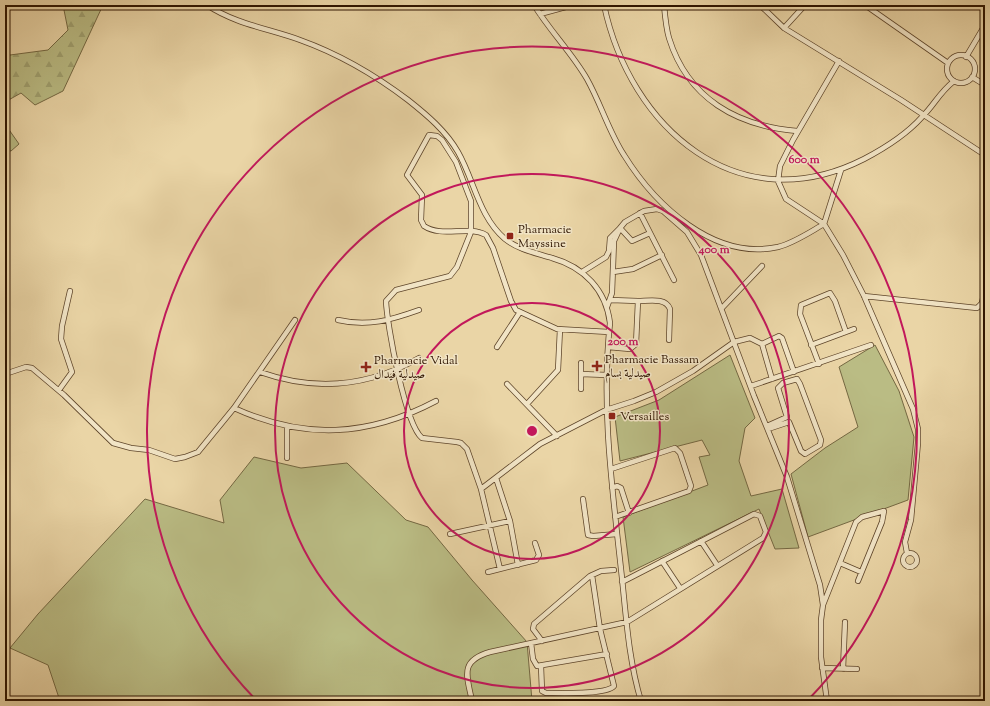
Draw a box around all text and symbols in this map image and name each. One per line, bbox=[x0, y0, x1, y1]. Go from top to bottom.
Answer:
text: 600 m bbox=[788, 151, 820, 169]
place label: Pharmacie Mayssine bbox=[518, 221, 572, 253]
marker: Pharmacie Mayssine bbox=[505, 231, 515, 241]
text: 400 m bbox=[697, 241, 730, 259]
text: 200 m bbox=[608, 333, 638, 351]
place label: Pharmacie Bassam صيدلية بسام bbox=[605, 351, 699, 384]
place label: Pharmacie Vidal صيدلية فيدال bbox=[374, 352, 459, 384]
marker: Pharmacie Bassam صيدلية بسام bbox=[592, 361, 602, 371]
marker: Pharmacie Vidal صيدلية فيدال bbox=[361, 362, 371, 372]
place label: Versailles bbox=[620, 408, 669, 426]
marker: Versailles bbox=[607, 411, 617, 421]
centre of rings bbox=[525, 424, 539, 438]

